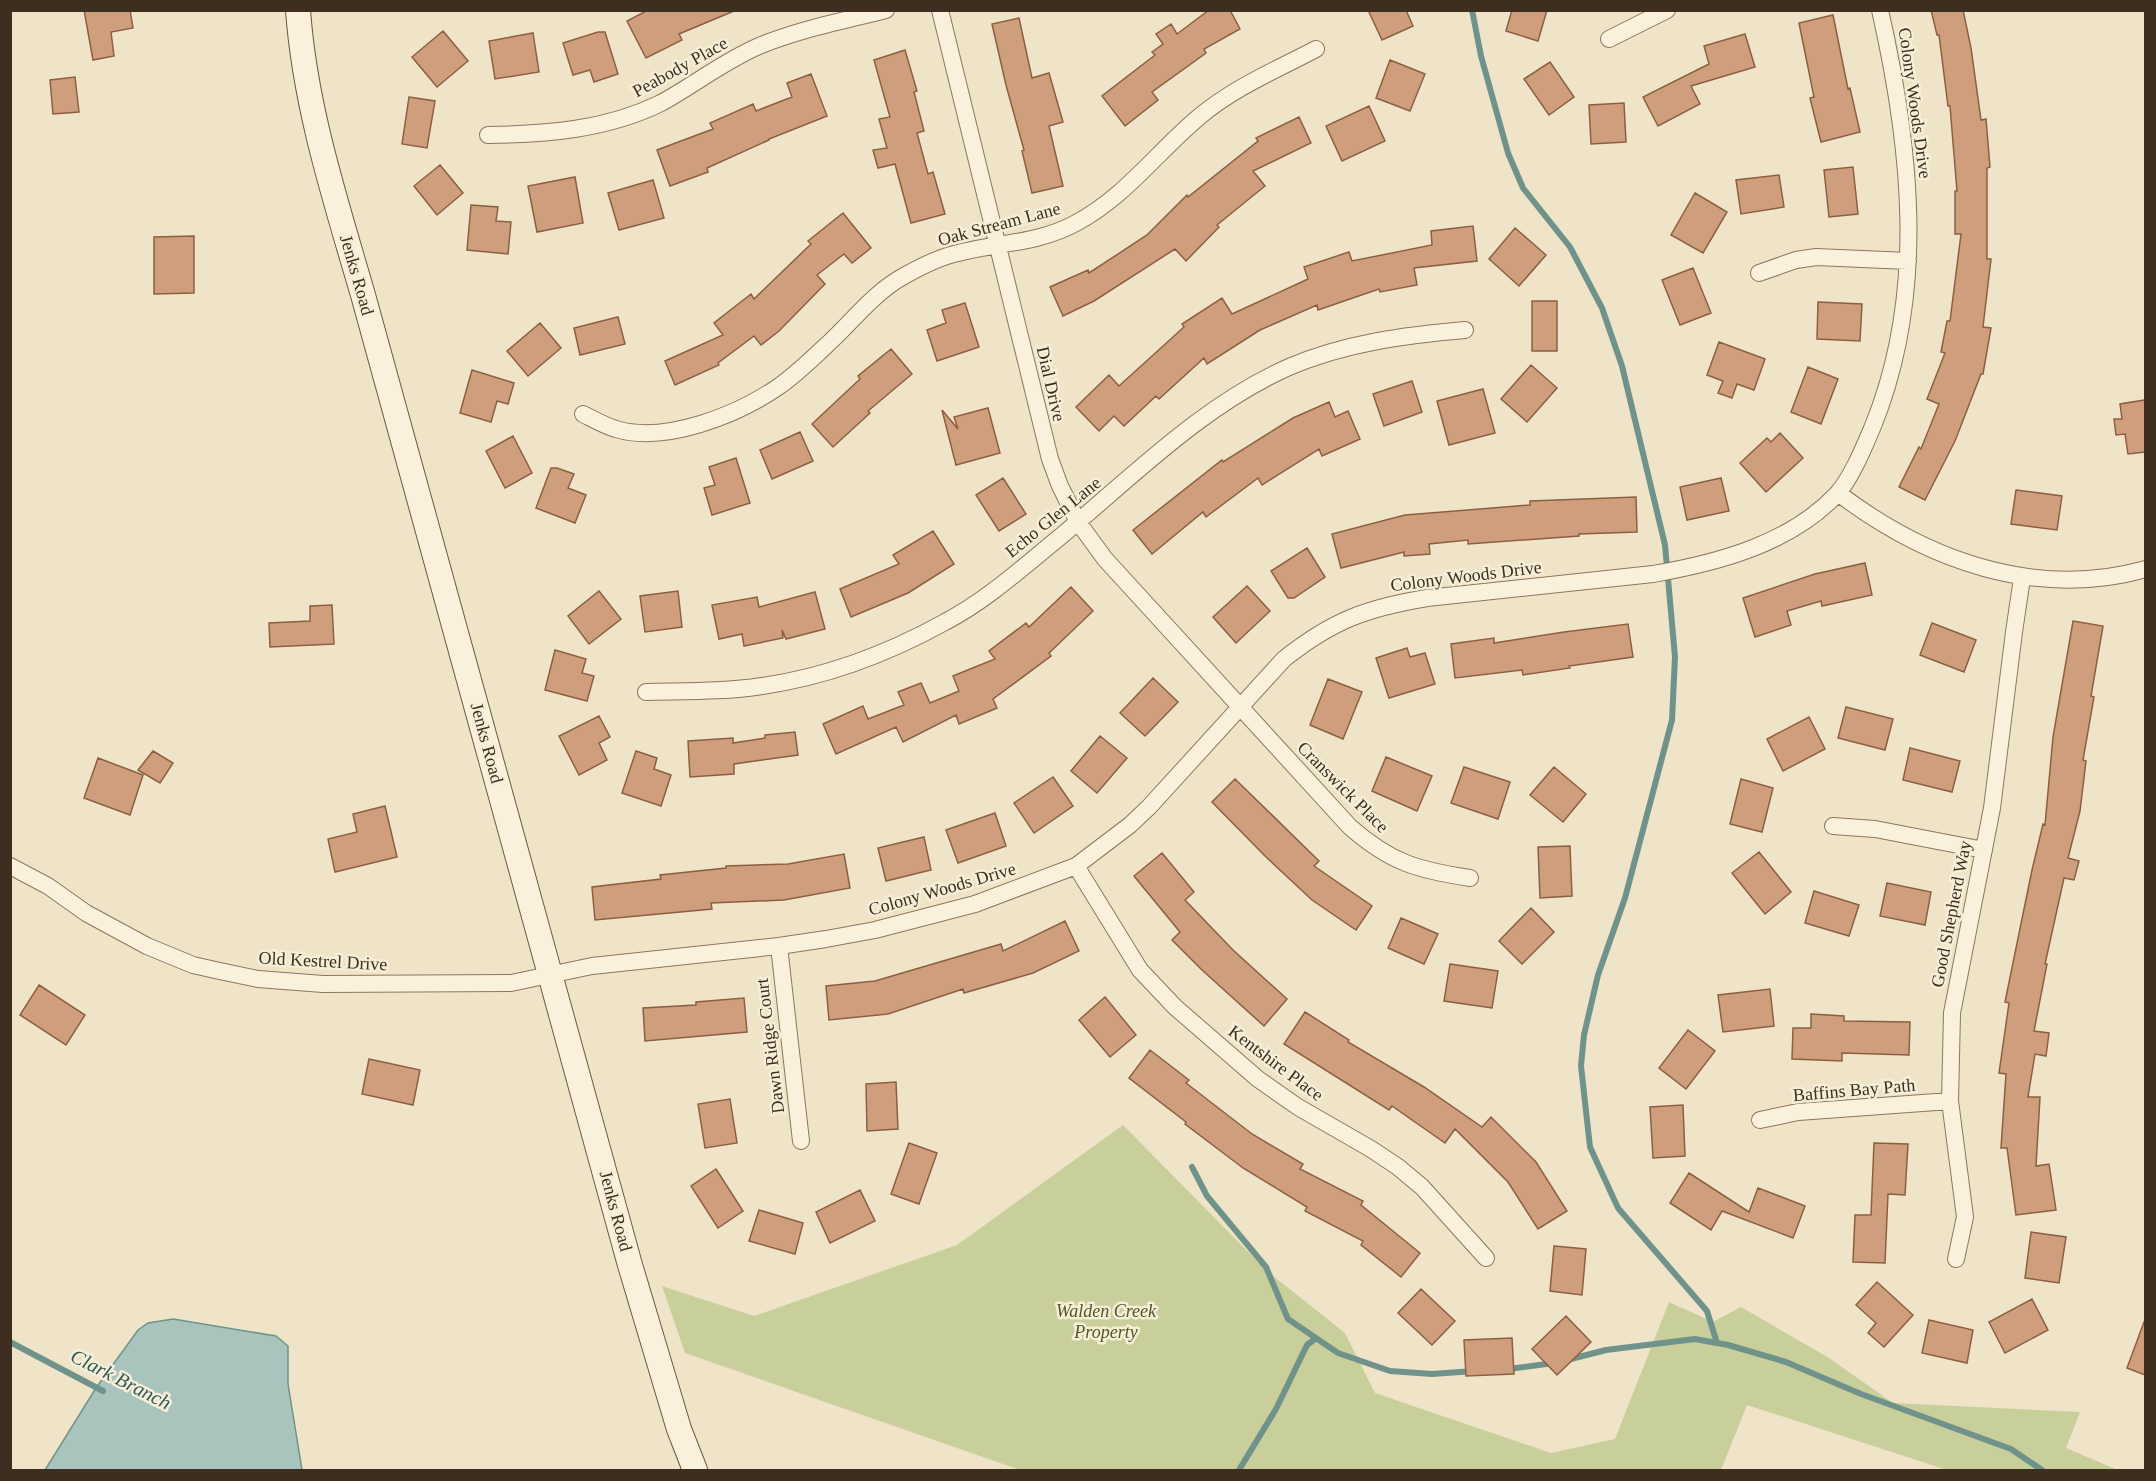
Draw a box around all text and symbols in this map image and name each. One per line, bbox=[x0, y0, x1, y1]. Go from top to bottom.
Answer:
street label: Colony Woods Drive bbox=[1895, 26, 1935, 180]
street label: Peabody Place bbox=[629, 33, 731, 101]
street label: Oak Stream Lane bbox=[936, 198, 1062, 250]
street label: Jenks Road bbox=[336, 233, 378, 317]
street label: Dial Drive bbox=[1033, 344, 1069, 424]
street label: Echo Glen Lane bbox=[1001, 472, 1105, 562]
street label: Colony Woods Drive bbox=[1389, 557, 1543, 595]
street label: Jenks Road bbox=[467, 701, 507, 785]
street label: Cranswick Place bbox=[1293, 737, 1393, 837]
street label: Good Shepherd Way bbox=[1927, 839, 1975, 989]
street label: Colony Woods Drive bbox=[866, 858, 1018, 920]
street label: Old Kestrel Drive bbox=[258, 948, 388, 974]
street label: Dawn Ridge Court bbox=[752, 977, 788, 1115]
street label: Kentshire Place bbox=[1225, 1021, 1327, 1105]
street label: Baffins Bay Path bbox=[1792, 1075, 1916, 1105]
street label: Jenks Road bbox=[596, 1169, 636, 1253]
park label: Walden Creek Property bbox=[1056, 1301, 1157, 1342]
water label: Clark Branch bbox=[67, 1344, 175, 1414]

